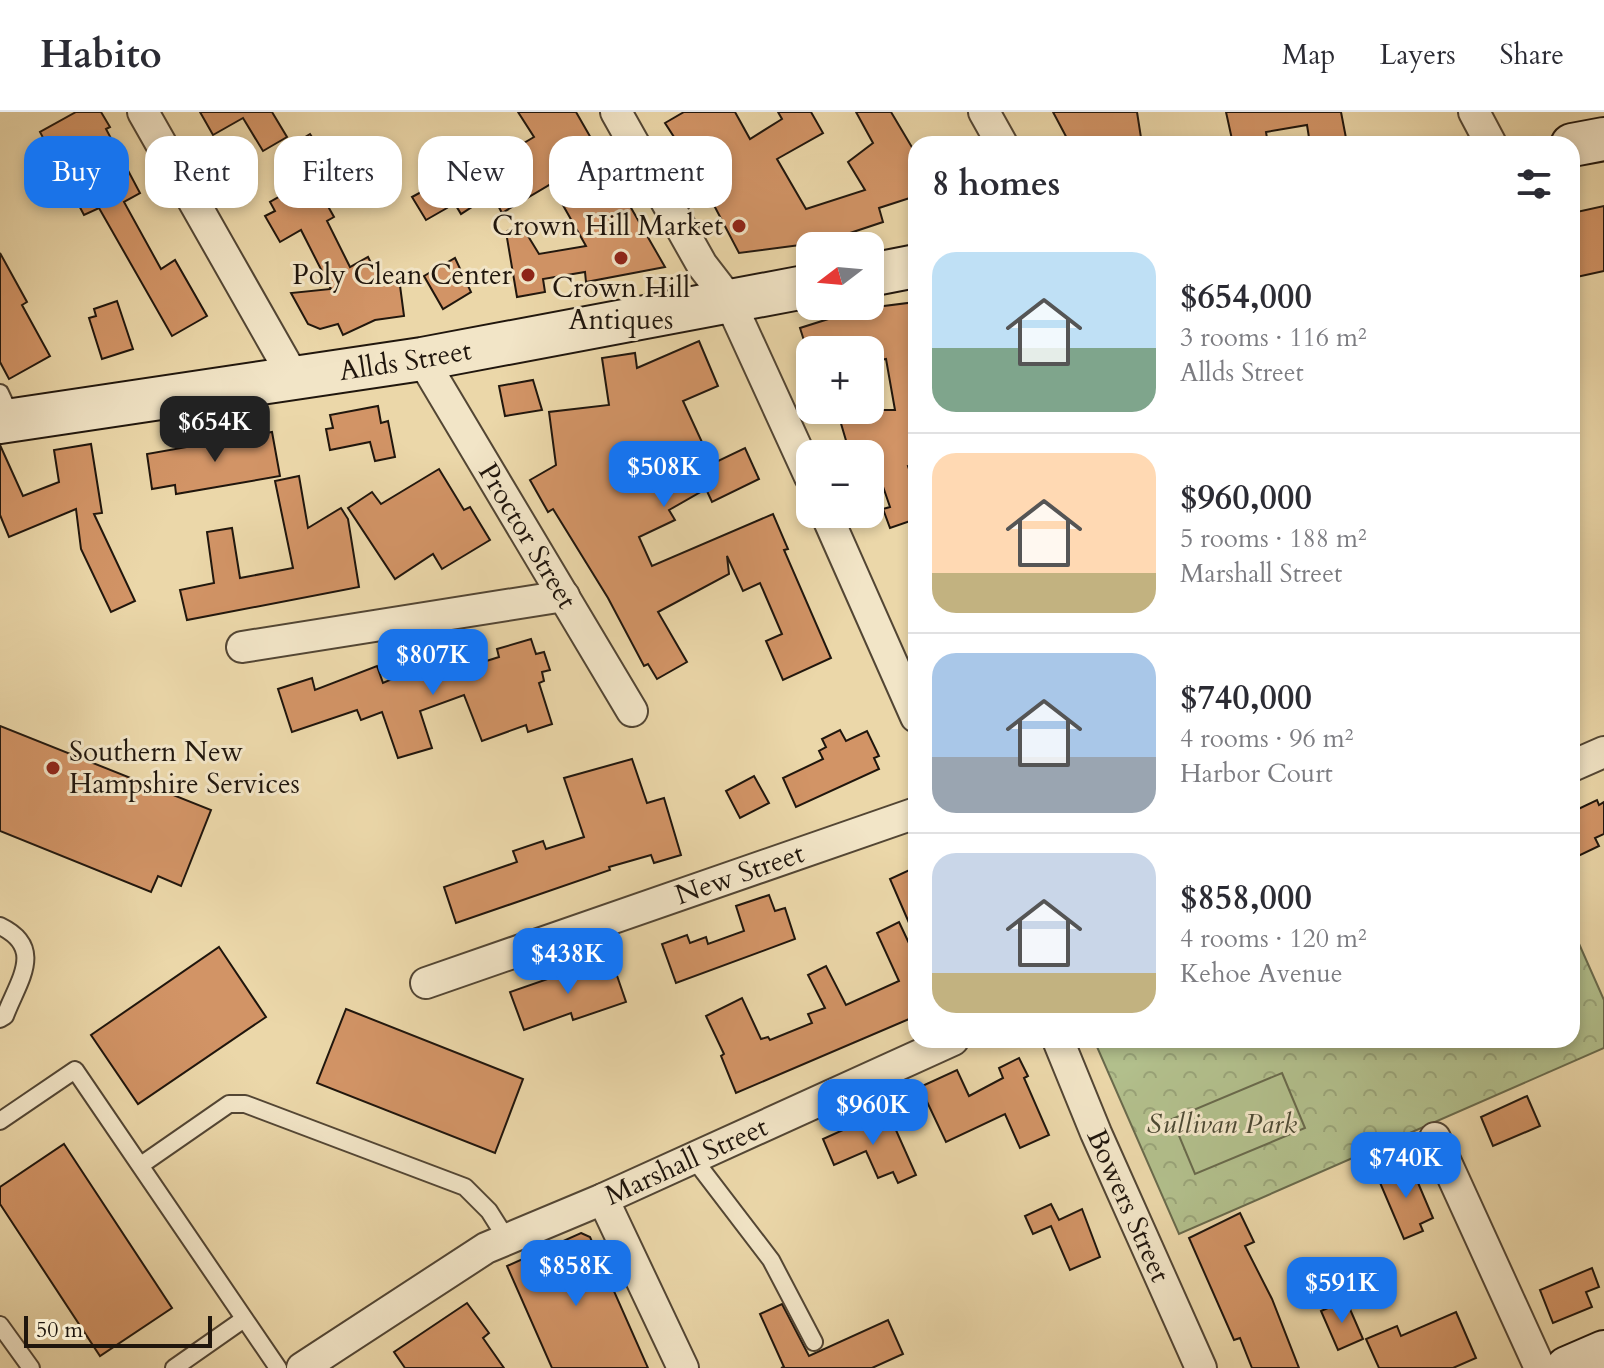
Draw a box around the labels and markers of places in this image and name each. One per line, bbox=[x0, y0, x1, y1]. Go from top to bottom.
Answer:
place label: Crown Hill Market bbox=[492, 207, 723, 245]
marker: Crown Hill Market bbox=[730, 217, 748, 235]
marker: Crown Hill Antiques bbox=[612, 249, 630, 267]
place label: Poly Clean Center bbox=[292, 256, 513, 294]
marker: Poly Clean Center bbox=[519, 266, 537, 284]
place label: Crown Hill Antiques bbox=[552, 269, 690, 339]
pin: $654K bbox=[159, 396, 271, 464]
pin: $508K bbox=[608, 441, 720, 509]
pin: $807K bbox=[377, 629, 489, 697]
place label: Southern New Hampshire Services bbox=[69, 733, 300, 803]
marker: Southern New Hampshire Services bbox=[44, 759, 62, 777]
pin: $438K bbox=[512, 928, 624, 996]
pin: $960K bbox=[817, 1079, 929, 1147]
pin: $740K bbox=[1350, 1132, 1462, 1200]
pin: $858K bbox=[520, 1240, 632, 1308]
pin: $591K bbox=[1286, 1257, 1398, 1325]

